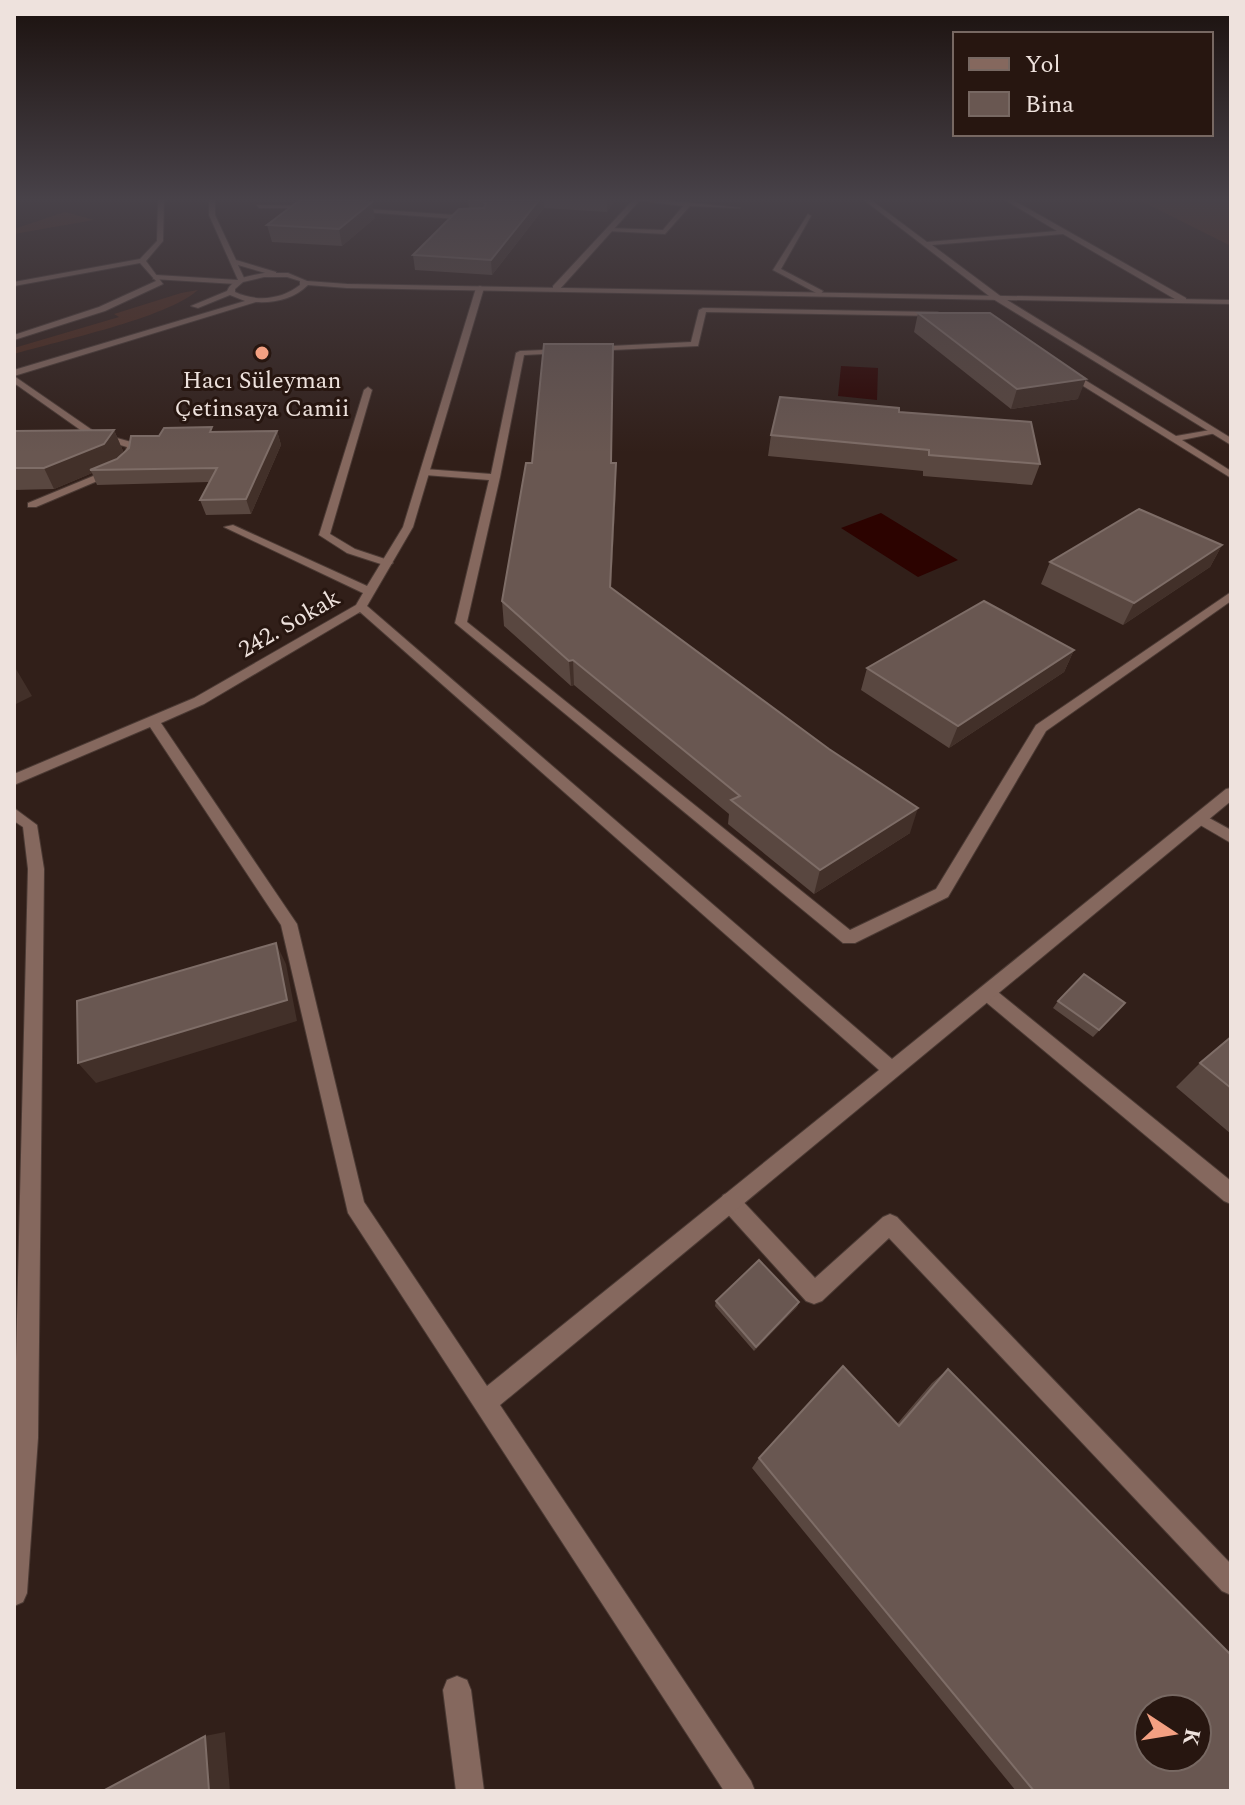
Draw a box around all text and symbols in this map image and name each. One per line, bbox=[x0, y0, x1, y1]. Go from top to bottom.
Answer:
legend bbox=[953, 32, 1213, 136]
text: Yol bbox=[1025, 47, 1061, 83]
text: Bina bbox=[1025, 87, 1074, 123]
marker: Hacı Süleyman Çetinsaya Camii bbox=[253, 344, 271, 362]
place label: Hacı Süleyman Çetinsaya Camii bbox=[175, 363, 349, 427]
street label: 242. Sokak bbox=[232, 580, 347, 668]
north arrow bbox=[1133, 1693, 1213, 1773]
text: K bbox=[1173, 1725, 1209, 1749]

